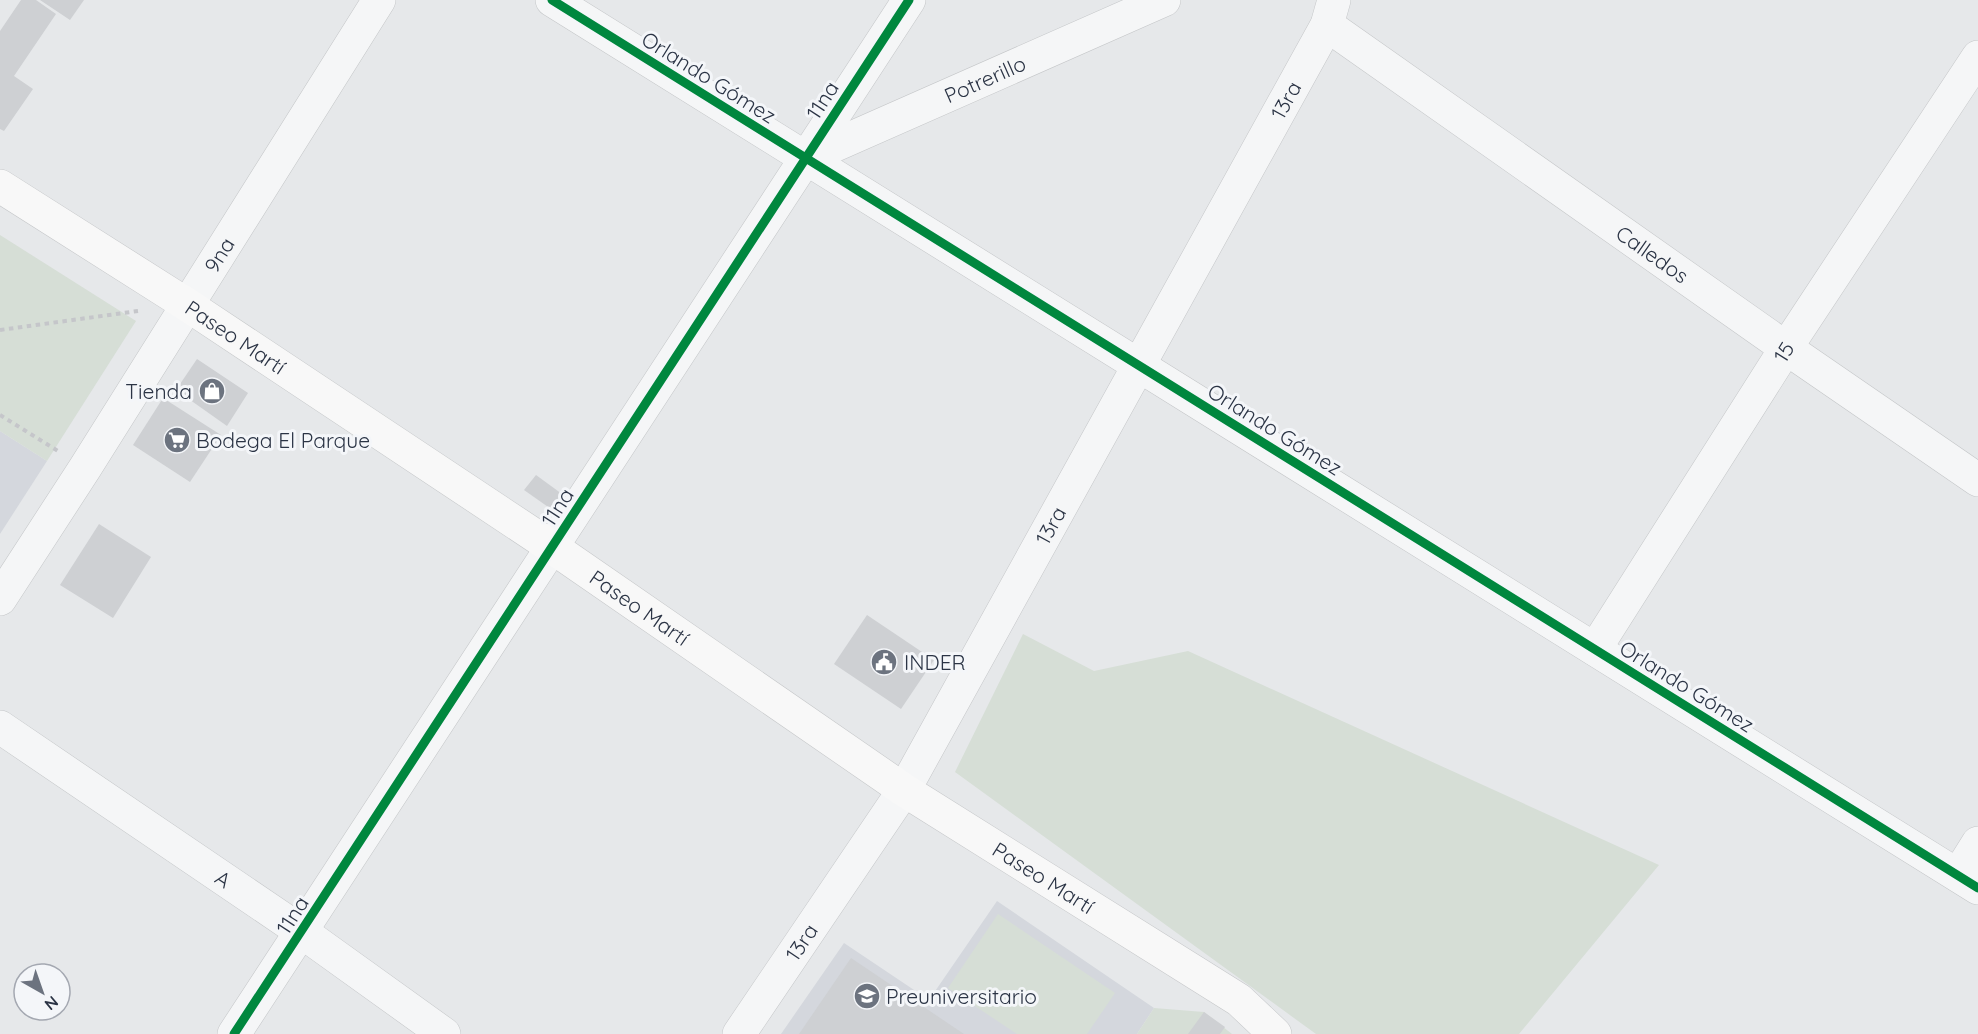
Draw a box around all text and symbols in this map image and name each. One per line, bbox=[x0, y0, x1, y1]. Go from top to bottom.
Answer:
street label: Orlando Gómez bbox=[637, 25, 781, 129]
street label: Potrerillo bbox=[940, 50, 1030, 108]
street label: 11na bbox=[800, 76, 844, 124]
street label: 13ra bbox=[1265, 76, 1306, 124]
street label: Calledos bbox=[1611, 220, 1694, 289]
street label: 9na bbox=[198, 232, 240, 277]
street label: Paseo Martí bbox=[181, 294, 291, 380]
street label: 15 bbox=[1767, 337, 1800, 367]
shop icon: Tienda bbox=[197, 376, 227, 406]
street label: Orlando Gómez bbox=[1203, 377, 1347, 481]
place label: Tienda bbox=[125, 378, 192, 404]
supermarket icon: Bodega El Parque bbox=[162, 425, 192, 455]
place label: Bodega El Parque bbox=[196, 427, 370, 453]
street label: 11na bbox=[535, 483, 579, 531]
street label: 13ra bbox=[1029, 502, 1071, 549]
street label: Paseo Martí bbox=[585, 564, 695, 651]
street label: Orlando Gómez bbox=[1615, 634, 1759, 738]
public building icon: INDER bbox=[869, 647, 899, 677]
place label: INDER bbox=[904, 649, 966, 675]
street label: Paseo Martí bbox=[988, 836, 1100, 919]
street label: A bbox=[210, 864, 236, 893]
street label: 11na bbox=[270, 891, 314, 939]
street label: 13ra bbox=[779, 918, 823, 966]
north arrow bbox=[12, 962, 72, 1022]
school or university icon: Preuniversitario bbox=[852, 981, 882, 1011]
place label: Preuniversitario bbox=[886, 983, 1037, 1009]
text: N bbox=[41, 992, 63, 1015]

